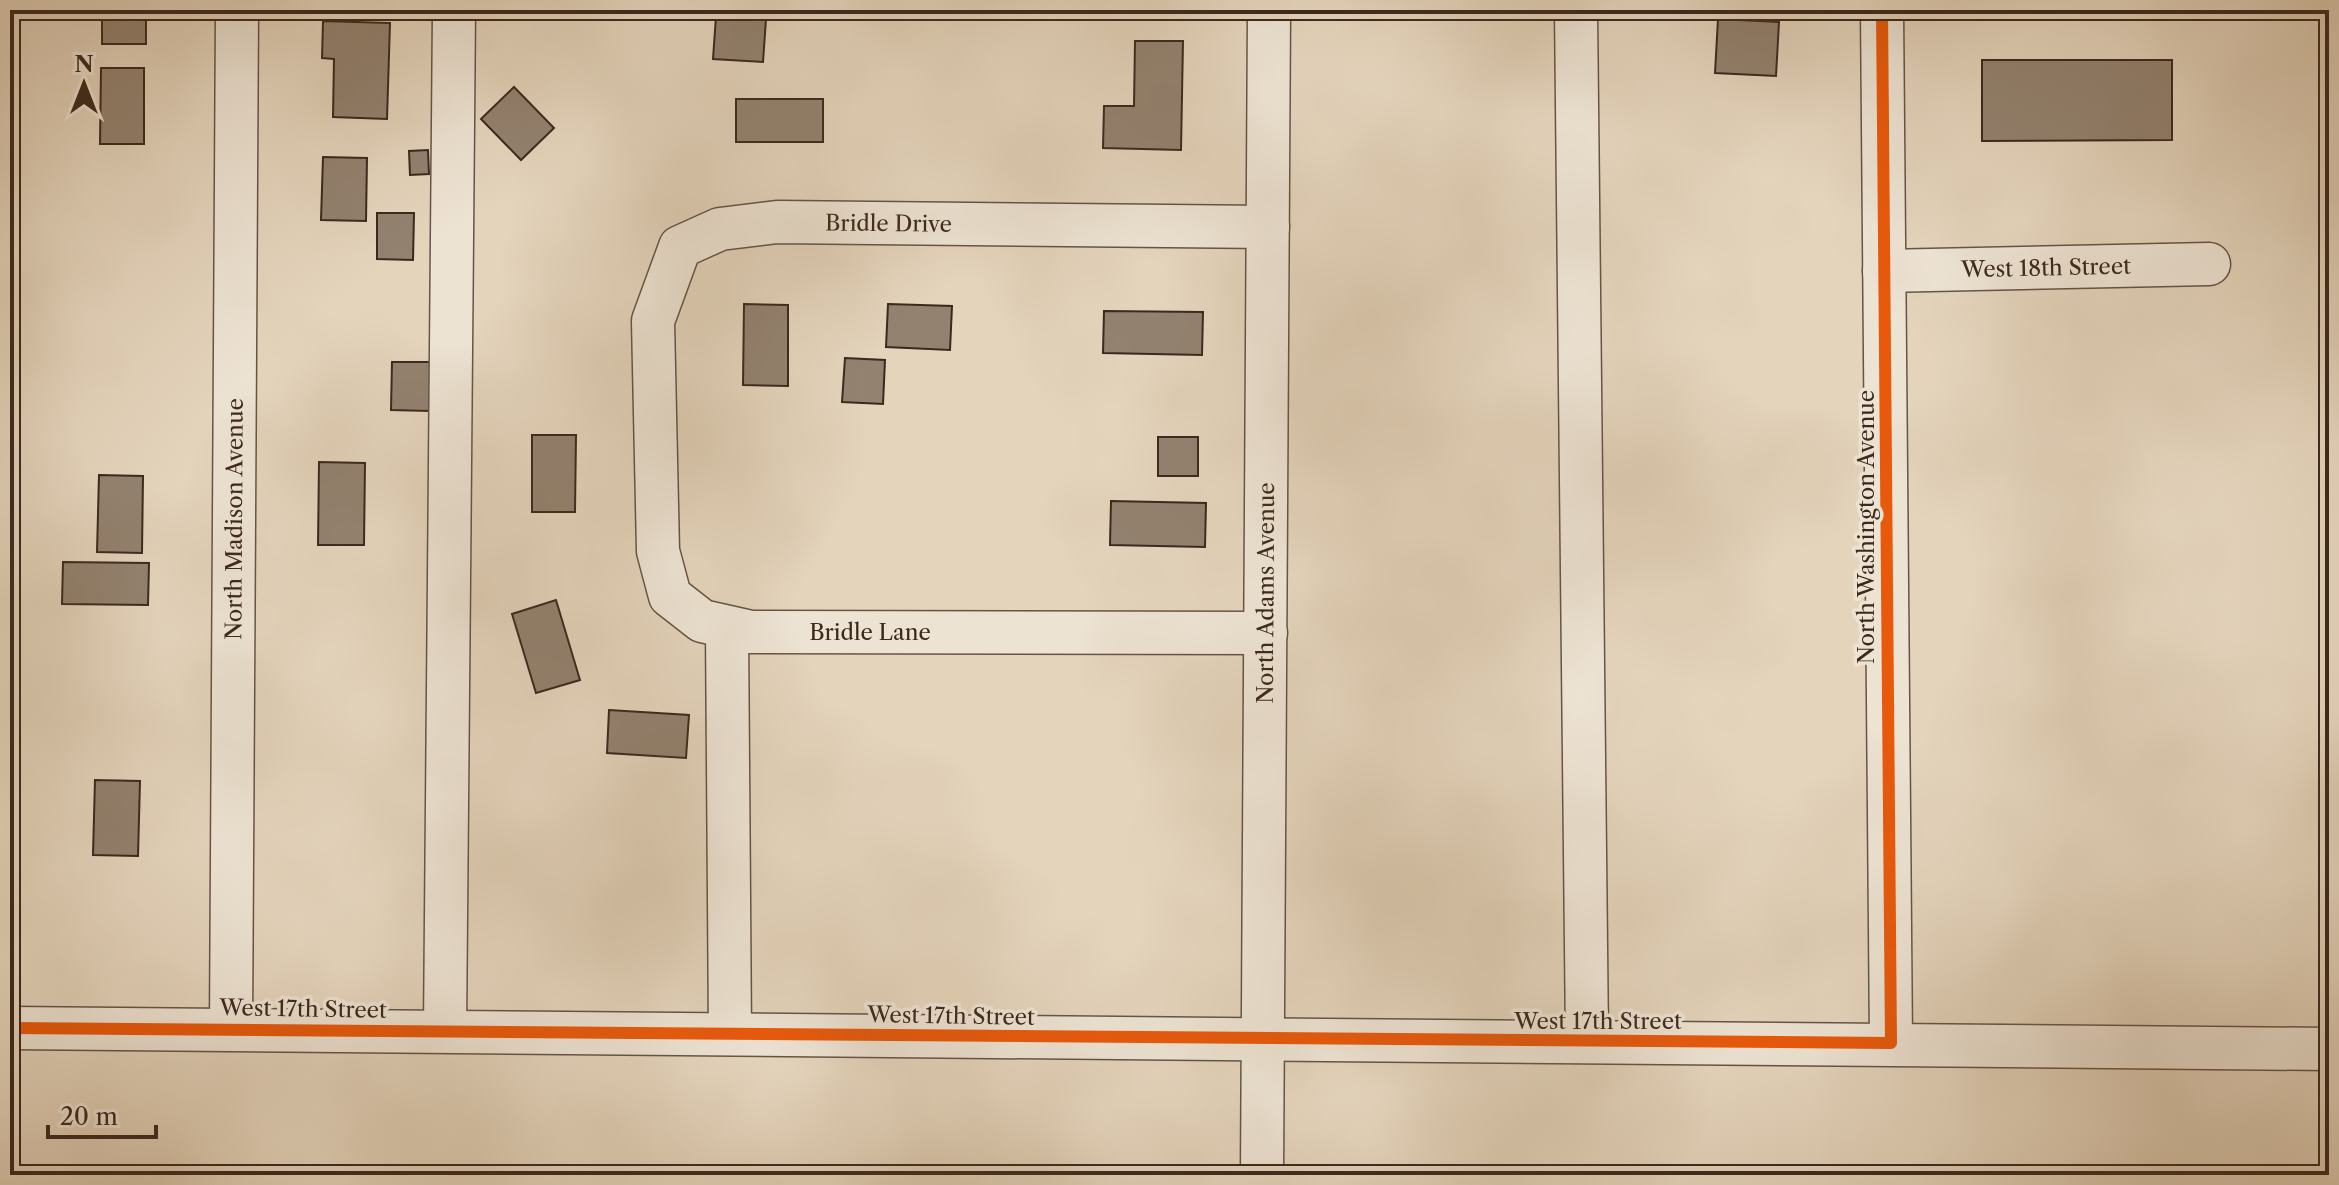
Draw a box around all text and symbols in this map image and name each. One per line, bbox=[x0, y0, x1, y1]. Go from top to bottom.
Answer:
north arrow bbox=[44, 44, 124, 124]
text: N bbox=[74, 51, 94, 78]
street label: Bridle Drive bbox=[825, 209, 952, 237]
street label: West 18th Street bbox=[1960, 252, 2131, 283]
street label: North Washington Avenue bbox=[1853, 390, 1880, 664]
street label: North Madison Avenue bbox=[220, 398, 248, 640]
street label: North Adams Avenue bbox=[1251, 482, 1280, 704]
street label: Bridle Lane bbox=[809, 619, 931, 646]
street label: West 17th Street bbox=[218, 994, 387, 1024]
street label: West 17th Street bbox=[866, 1001, 1035, 1031]
street label: West 17th Street bbox=[1513, 1008, 1682, 1035]
scale bar bbox=[48, 1089, 156, 1139]
text: 20 m bbox=[60, 1102, 118, 1131]

